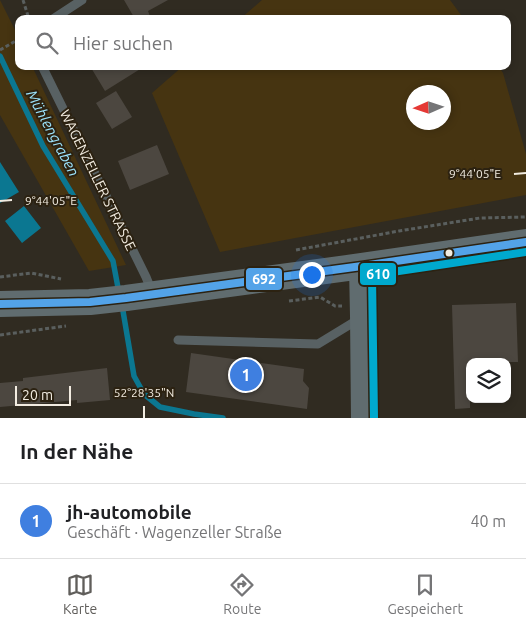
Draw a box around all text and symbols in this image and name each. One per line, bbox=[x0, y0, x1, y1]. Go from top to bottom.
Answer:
search box bbox=[15, 15, 511, 70]
icon: search bbox=[33, 29, 61, 57]
text: Hier suchen bbox=[73, 32, 173, 54]
north arrow bbox=[406, 85, 451, 130]
water label: Mühlengraben bbox=[23, 87, 83, 179]
street label: WAGENZELLER STRASSE bbox=[57, 107, 139, 253]
text: 9°44'05"E bbox=[449, 167, 501, 180]
text: 9°44'05"E bbox=[25, 194, 77, 207]
unlabelled marker bbox=[444, 248, 454, 258]
your location bbox=[299, 262, 325, 288]
line badge: 610 bbox=[359, 262, 397, 286]
text: 610 bbox=[366, 266, 390, 282]
line badge: 692 bbox=[245, 267, 283, 291]
text: 692 bbox=[252, 271, 276, 287]
pin: 1 bbox=[230, 356, 262, 394]
map controls bbox=[466, 358, 511, 403]
button: layers bbox=[466, 358, 511, 403]
scale bar bbox=[15, 383, 71, 406]
text: 52°28'35"N bbox=[114, 386, 174, 399]
text: 20 m bbox=[22, 387, 53, 403]
text: In der Nähe bbox=[20, 439, 133, 463]
text: jh-automobile bbox=[67, 501, 192, 523]
text: 1 bbox=[31, 512, 41, 530]
text: 40 m bbox=[470, 512, 506, 530]
text: Geschäft · Wagenzeller Straße bbox=[67, 523, 282, 541]
tab: Karte bbox=[63, 571, 97, 617]
tab: Route bbox=[223, 571, 261, 617]
tab: Gespeichert bbox=[388, 571, 463, 617]

